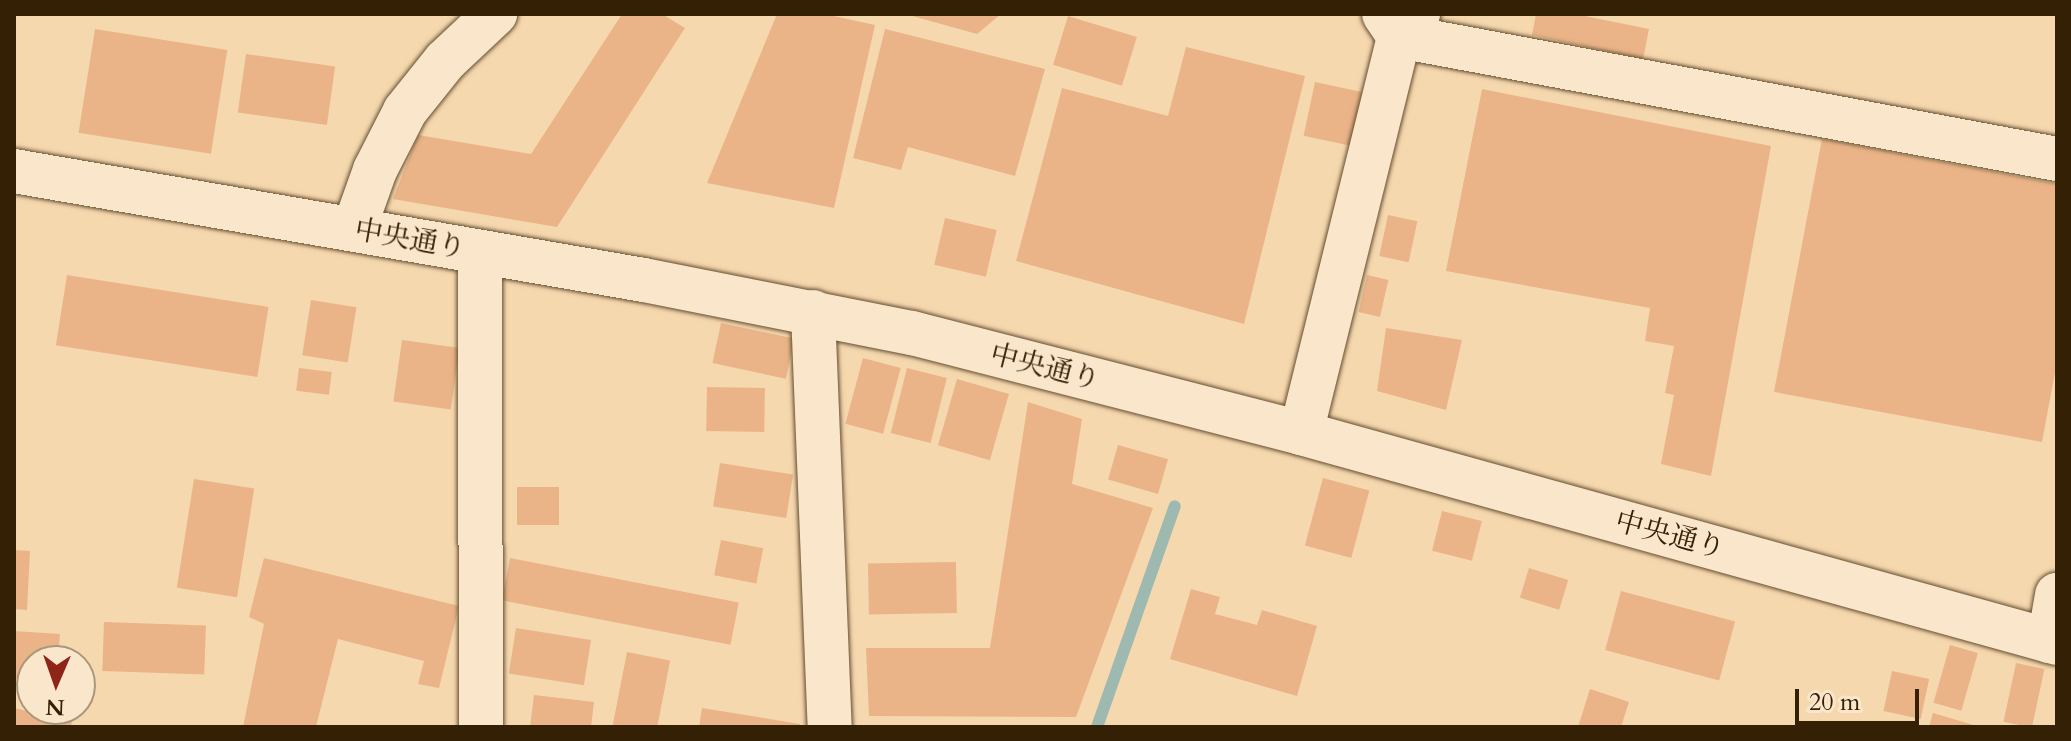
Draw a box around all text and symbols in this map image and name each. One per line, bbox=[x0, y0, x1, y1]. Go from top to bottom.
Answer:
street label: 中央通り bbox=[352, 213, 468, 265]
street label: 中央通り bbox=[987, 337, 1103, 397]
street label: 中央通り bbox=[1612, 504, 1728, 566]
north arrow bbox=[16, 645, 96, 725]
scale bar bbox=[1799, 673, 1923, 723]
text: 20 m bbox=[1809, 686, 1860, 719]
text: N bbox=[45, 692, 65, 722]

